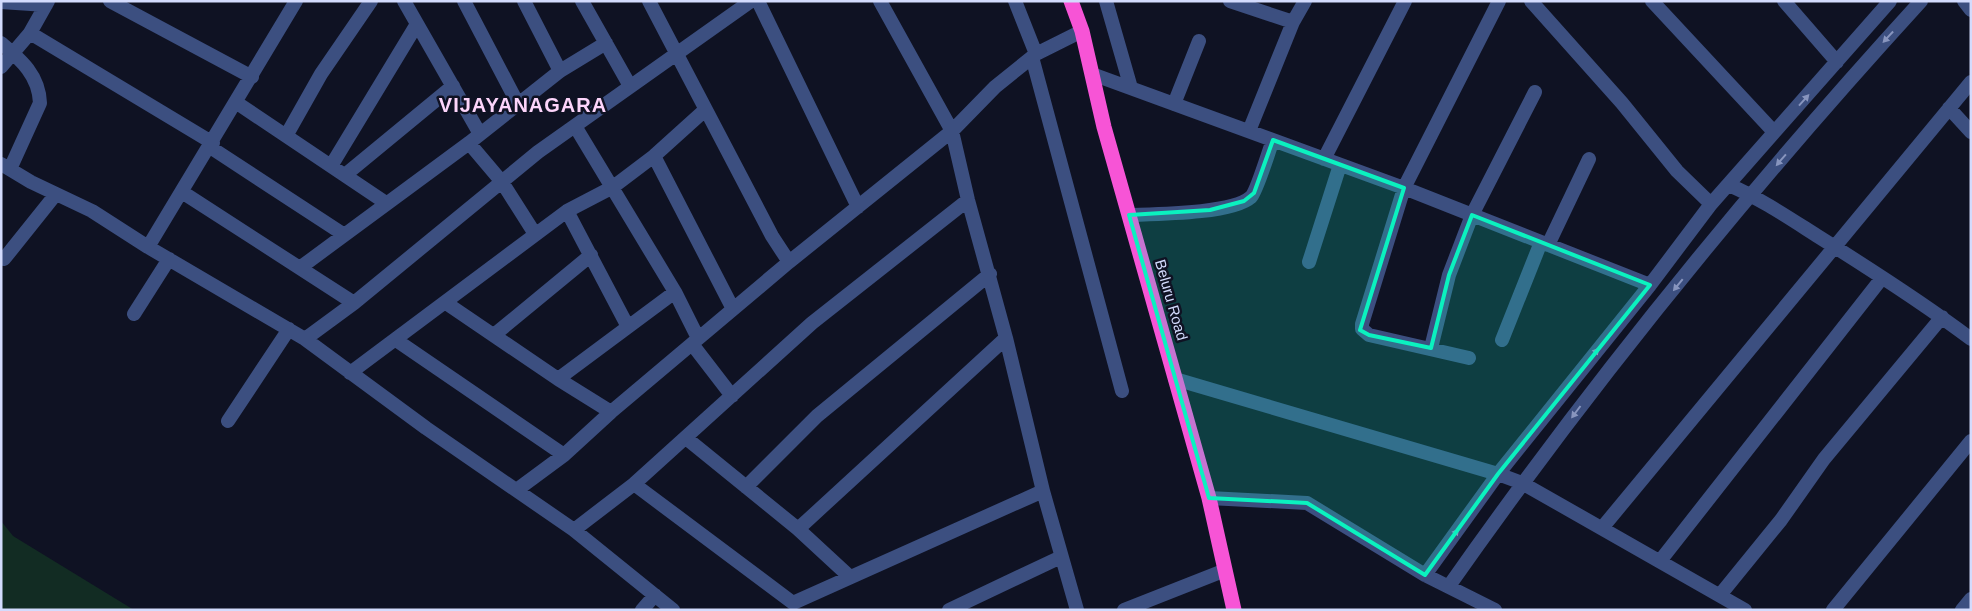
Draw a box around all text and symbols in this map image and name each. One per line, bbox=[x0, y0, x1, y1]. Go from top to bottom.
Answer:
one-way arrow bbox=[1882, 31, 1894, 43]
district label: VIJAYANAGARA bbox=[439, 94, 607, 116]
one-way arrow bbox=[1798, 94, 1810, 106]
one-way arrow bbox=[1775, 153, 1787, 165]
street label: Beluru Road bbox=[1152, 257, 1191, 342]
one-way arrow bbox=[1672, 278, 1683, 291]
one-way arrow bbox=[1589, 348, 1600, 361]
one-way arrow bbox=[1571, 405, 1581, 419]
one-way arrow bbox=[1449, 528, 1459, 542]

